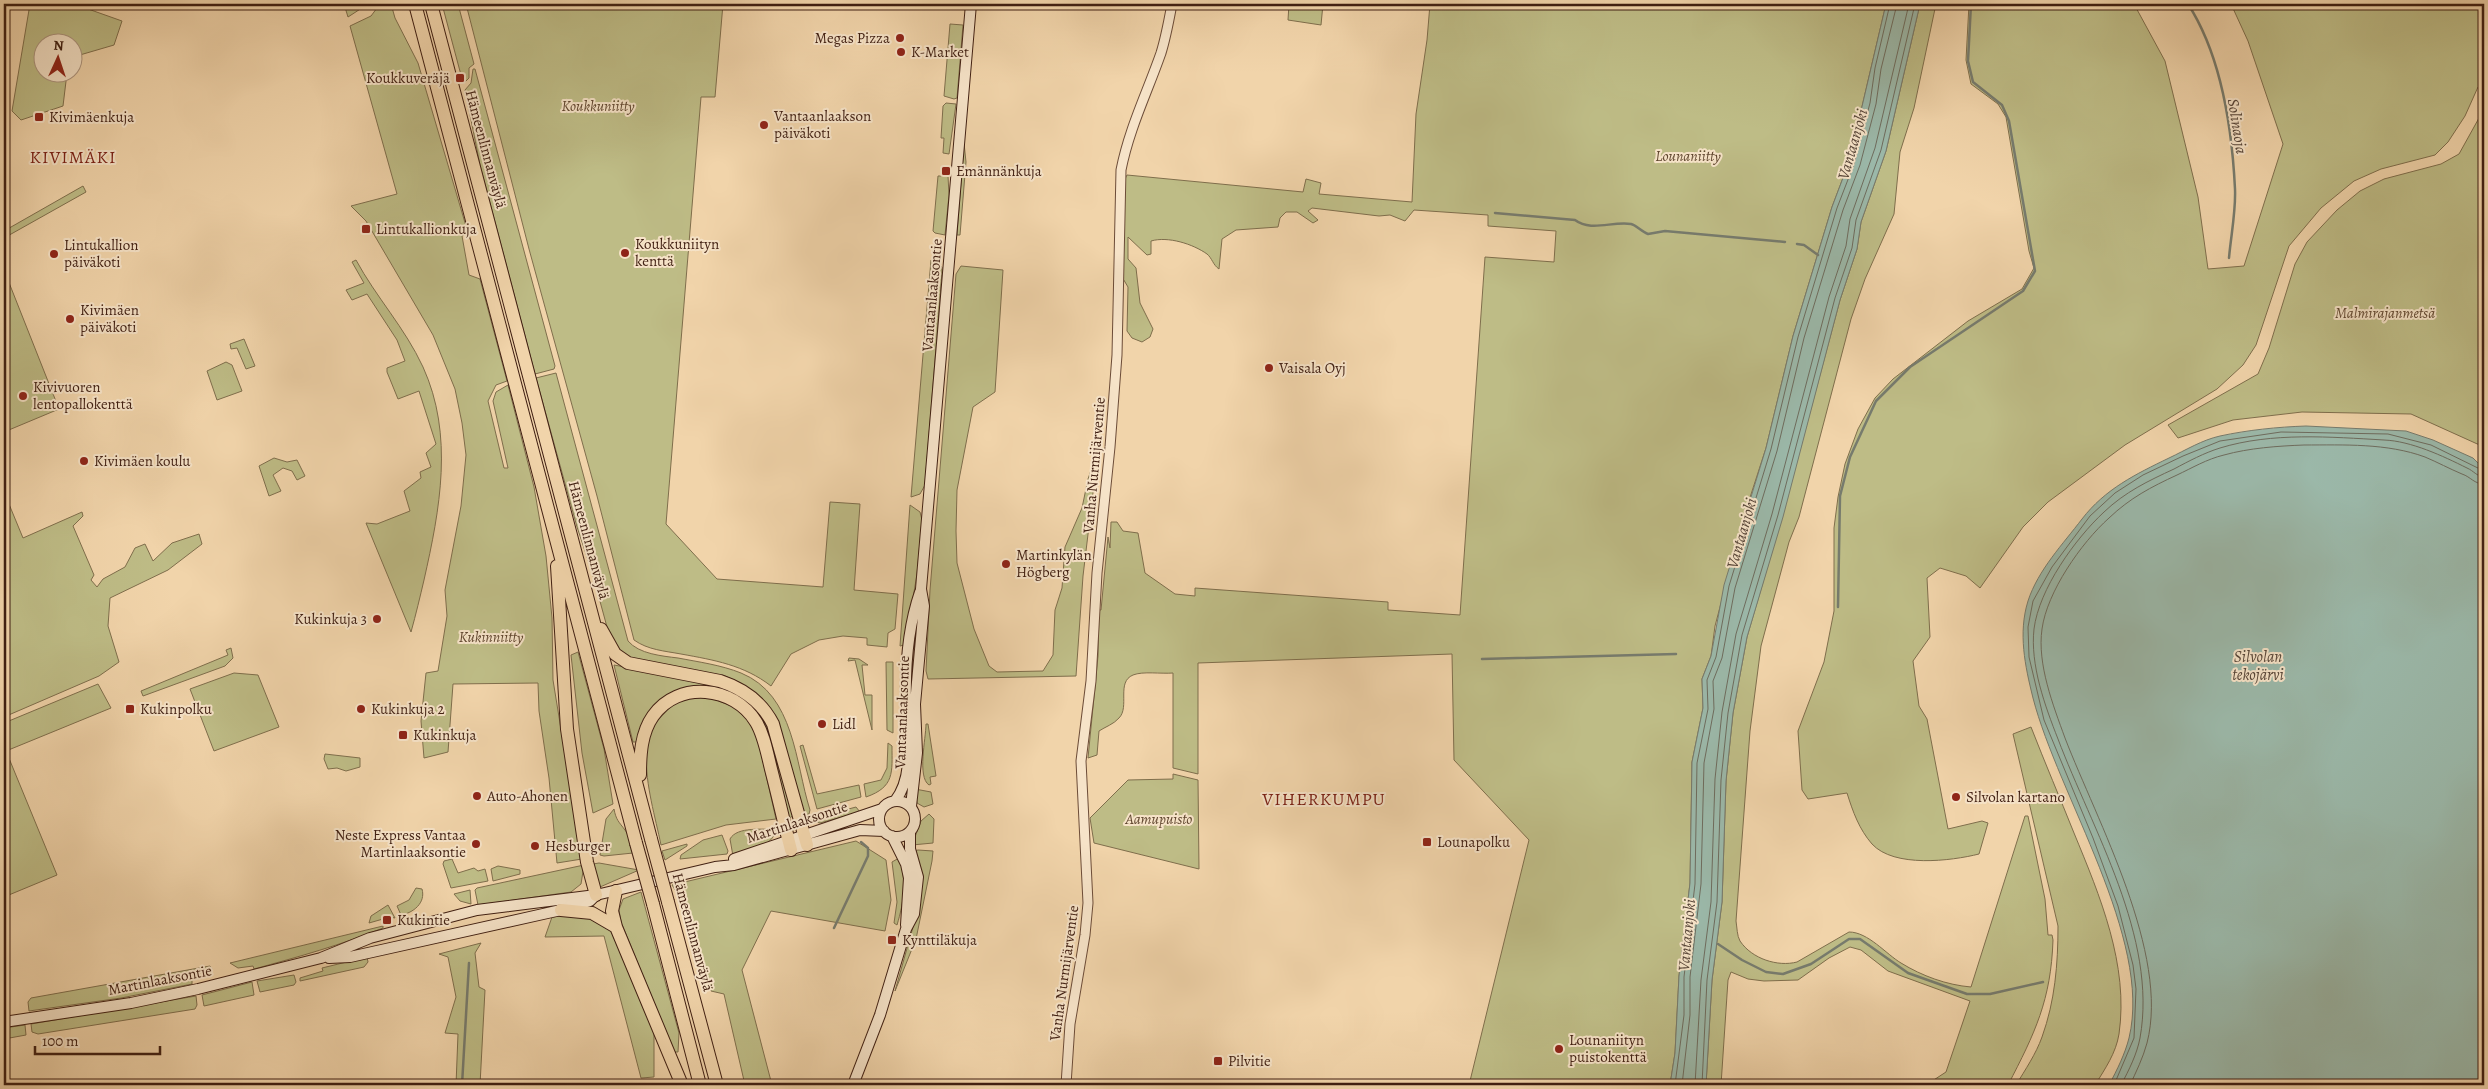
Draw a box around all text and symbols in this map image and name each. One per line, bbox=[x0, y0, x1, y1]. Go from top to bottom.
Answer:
place label: Megas Pizza bbox=[815, 28, 890, 48]
north arrow bbox=[32, 32, 82, 82]
marker: Megas Pizza bbox=[894, 32, 906, 44]
text: N bbox=[53, 36, 64, 55]
place label: K-Market bbox=[911, 42, 969, 62]
marker: K-Market bbox=[895, 46, 907, 58]
place label: Koukkuveräjä bbox=[366, 68, 450, 88]
marker: Koukkuveräjä bbox=[454, 72, 466, 84]
street label: Hämeenlinnanväylä bbox=[461, 88, 511, 210]
park label: Koukkuniitty bbox=[561, 96, 635, 116]
water label: Solinaoja bbox=[2222, 97, 2252, 156]
place label: Vantaanlaakson päiväkoti bbox=[773, 106, 871, 143]
water label: Vantaanjoki bbox=[1832, 106, 1874, 182]
place label: Kivimäenkuja bbox=[49, 107, 134, 127]
marker: Kivimäenkuja bbox=[33, 111, 45, 123]
marker: Vantaanlaakson päiväkoti bbox=[758, 119, 770, 131]
district label: KIVIMÄKI bbox=[30, 145, 116, 169]
park label: Lounaniitty bbox=[1655, 146, 1721, 166]
place label: Emännänkuja bbox=[956, 161, 1042, 181]
marker: Emännänkuja bbox=[940, 165, 952, 177]
place label: Lintukallionkuja bbox=[376, 219, 477, 239]
marker: Lintukallionkuja bbox=[360, 223, 372, 235]
place label: Koukkuniityn kenttä bbox=[635, 234, 719, 271]
place label: Lintukallion päiväkoti bbox=[64, 235, 139, 272]
street label: Vantaanlaaksontie bbox=[917, 238, 947, 353]
marker: Koukkuniityn kenttä bbox=[619, 247, 631, 259]
marker: Lintukallion päiväkoti bbox=[48, 248, 60, 260]
place label: Kivimäen päiväkoti bbox=[80, 300, 139, 337]
park label: Malmirajanmetsä bbox=[2335, 303, 2435, 323]
marker: Kivimäen päiväkoti bbox=[64, 313, 76, 325]
place label: Vaisala Oyj bbox=[1278, 358, 1346, 378]
marker: Vaisala Oyj bbox=[1263, 362, 1275, 374]
place label: Kivivuoren lentopallokenttä bbox=[33, 377, 133, 414]
marker: Kivivuoren lentopallokenttä bbox=[17, 390, 29, 402]
street label: Vanha Nurmijärventie bbox=[1078, 396, 1110, 535]
place label: Kivimäen koulu bbox=[94, 451, 191, 471]
marker: Kivimäen koulu bbox=[78, 455, 90, 467]
street label: Hämeenlinnanväylä bbox=[564, 479, 614, 601]
water label: Vantaanjoki bbox=[1721, 495, 1763, 571]
place label: Martinkylän Högberg bbox=[1016, 545, 1092, 582]
marker: Martinkylän Högberg bbox=[1000, 558, 1012, 570]
place label: Kukinkuja 3 bbox=[294, 609, 367, 629]
marker: Kukinkuja 3 bbox=[371, 613, 383, 625]
park label: Kukinniitty bbox=[459, 627, 524, 647]
water label: Silvolan tekojärvi bbox=[2232, 646, 2284, 686]
street label: Vantaanlaaksontie bbox=[890, 655, 914, 770]
place label: Kukinpolku bbox=[140, 699, 213, 719]
place label: Kukinkuja 2 bbox=[371, 699, 445, 719]
marker: Kukinpolku bbox=[124, 703, 136, 715]
marker: Kukinkuja 2 bbox=[355, 703, 367, 715]
place label: Lidl bbox=[832, 714, 856, 734]
marker: Lidl bbox=[816, 718, 828, 730]
place label: Kukinkuja bbox=[413, 725, 476, 745]
marker: Kukinkuja bbox=[397, 729, 409, 741]
place label: Auto-Ahonen bbox=[486, 786, 568, 806]
district label: VIHERKUMPU bbox=[1261, 787, 1386, 811]
place label: Silvolan kartano bbox=[1966, 787, 2065, 807]
marker: Auto-Ahonen bbox=[471, 790, 483, 802]
marker: Silvolan kartano bbox=[1950, 791, 1962, 803]
street label: Martinlaaksontie bbox=[744, 796, 850, 848]
park label: Aamupuisto bbox=[1125, 809, 1192, 829]
place label: Neste Express Vantaa Martinlaaksontie bbox=[335, 825, 466, 862]
place label: Lounapolku bbox=[1437, 832, 1511, 852]
place label: Hesburger bbox=[545, 836, 610, 856]
marker: Lounapolku bbox=[1421, 836, 1433, 848]
marker: Neste Express Vantaa Martinlaaksontie bbox=[470, 838, 482, 850]
marker: Hesburger bbox=[529, 840, 541, 852]
street label: Hämeenlinnanväylä bbox=[668, 871, 718, 993]
water label: Vantaanjoki bbox=[1673, 898, 1701, 972]
street label: Vanha Nurmijärventie bbox=[1044, 904, 1083, 1043]
place label: Kukintie bbox=[397, 910, 450, 930]
marker: Kukintie bbox=[381, 914, 393, 926]
place label: Kynttiläkuja bbox=[902, 930, 977, 950]
marker: Kynttiläkuja bbox=[886, 934, 898, 946]
street label: Martinlaaksontie bbox=[106, 960, 214, 1000]
scale bar bbox=[35, 1024, 160, 1056]
place label: Lounaniityn puistokenttä bbox=[1569, 1030, 1647, 1067]
text: 100 m bbox=[42, 1031, 79, 1051]
marker: Lounaniityn puistokenttä bbox=[1553, 1043, 1565, 1055]
place label: Pilvitie bbox=[1228, 1051, 1271, 1071]
marker: Pilvitie bbox=[1212, 1055, 1224, 1067]

